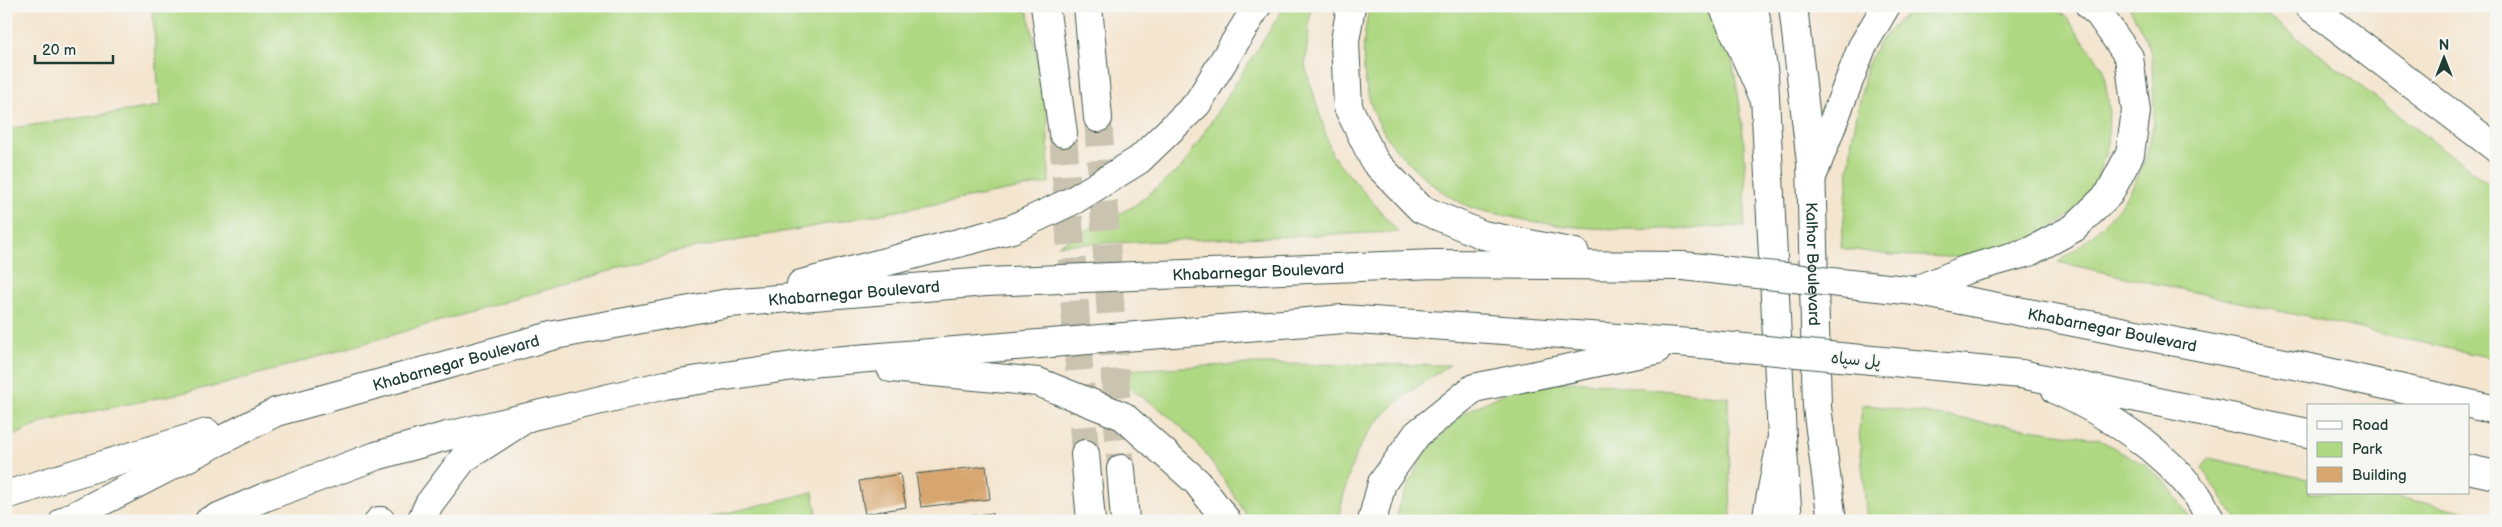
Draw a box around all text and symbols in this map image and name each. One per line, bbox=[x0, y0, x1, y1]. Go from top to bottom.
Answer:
scale bar bbox=[35, 32, 112, 64]
north arrow bbox=[2420, 32, 2470, 82]
text: N bbox=[2439, 37, 2449, 54]
text: 20 m bbox=[42, 41, 76, 60]
street label: Kalhor Boulevard bbox=[1801, 202, 1823, 326]
street label: Khabarnegar Boulevard bbox=[1172, 260, 1345, 286]
street label: Khabarnegar Boulevard bbox=[767, 278, 940, 311]
street label: Khabarnegar Boulevard bbox=[2026, 305, 2198, 357]
street label: Khabarnegar Boulevard bbox=[371, 332, 542, 396]
street label: پل سپاه bbox=[1830, 349, 1882, 372]
legend bbox=[2307, 404, 2470, 494]
text: Road bbox=[2352, 416, 2388, 435]
text: Park bbox=[2352, 440, 2383, 459]
text: Building bbox=[2352, 466, 2407, 485]

